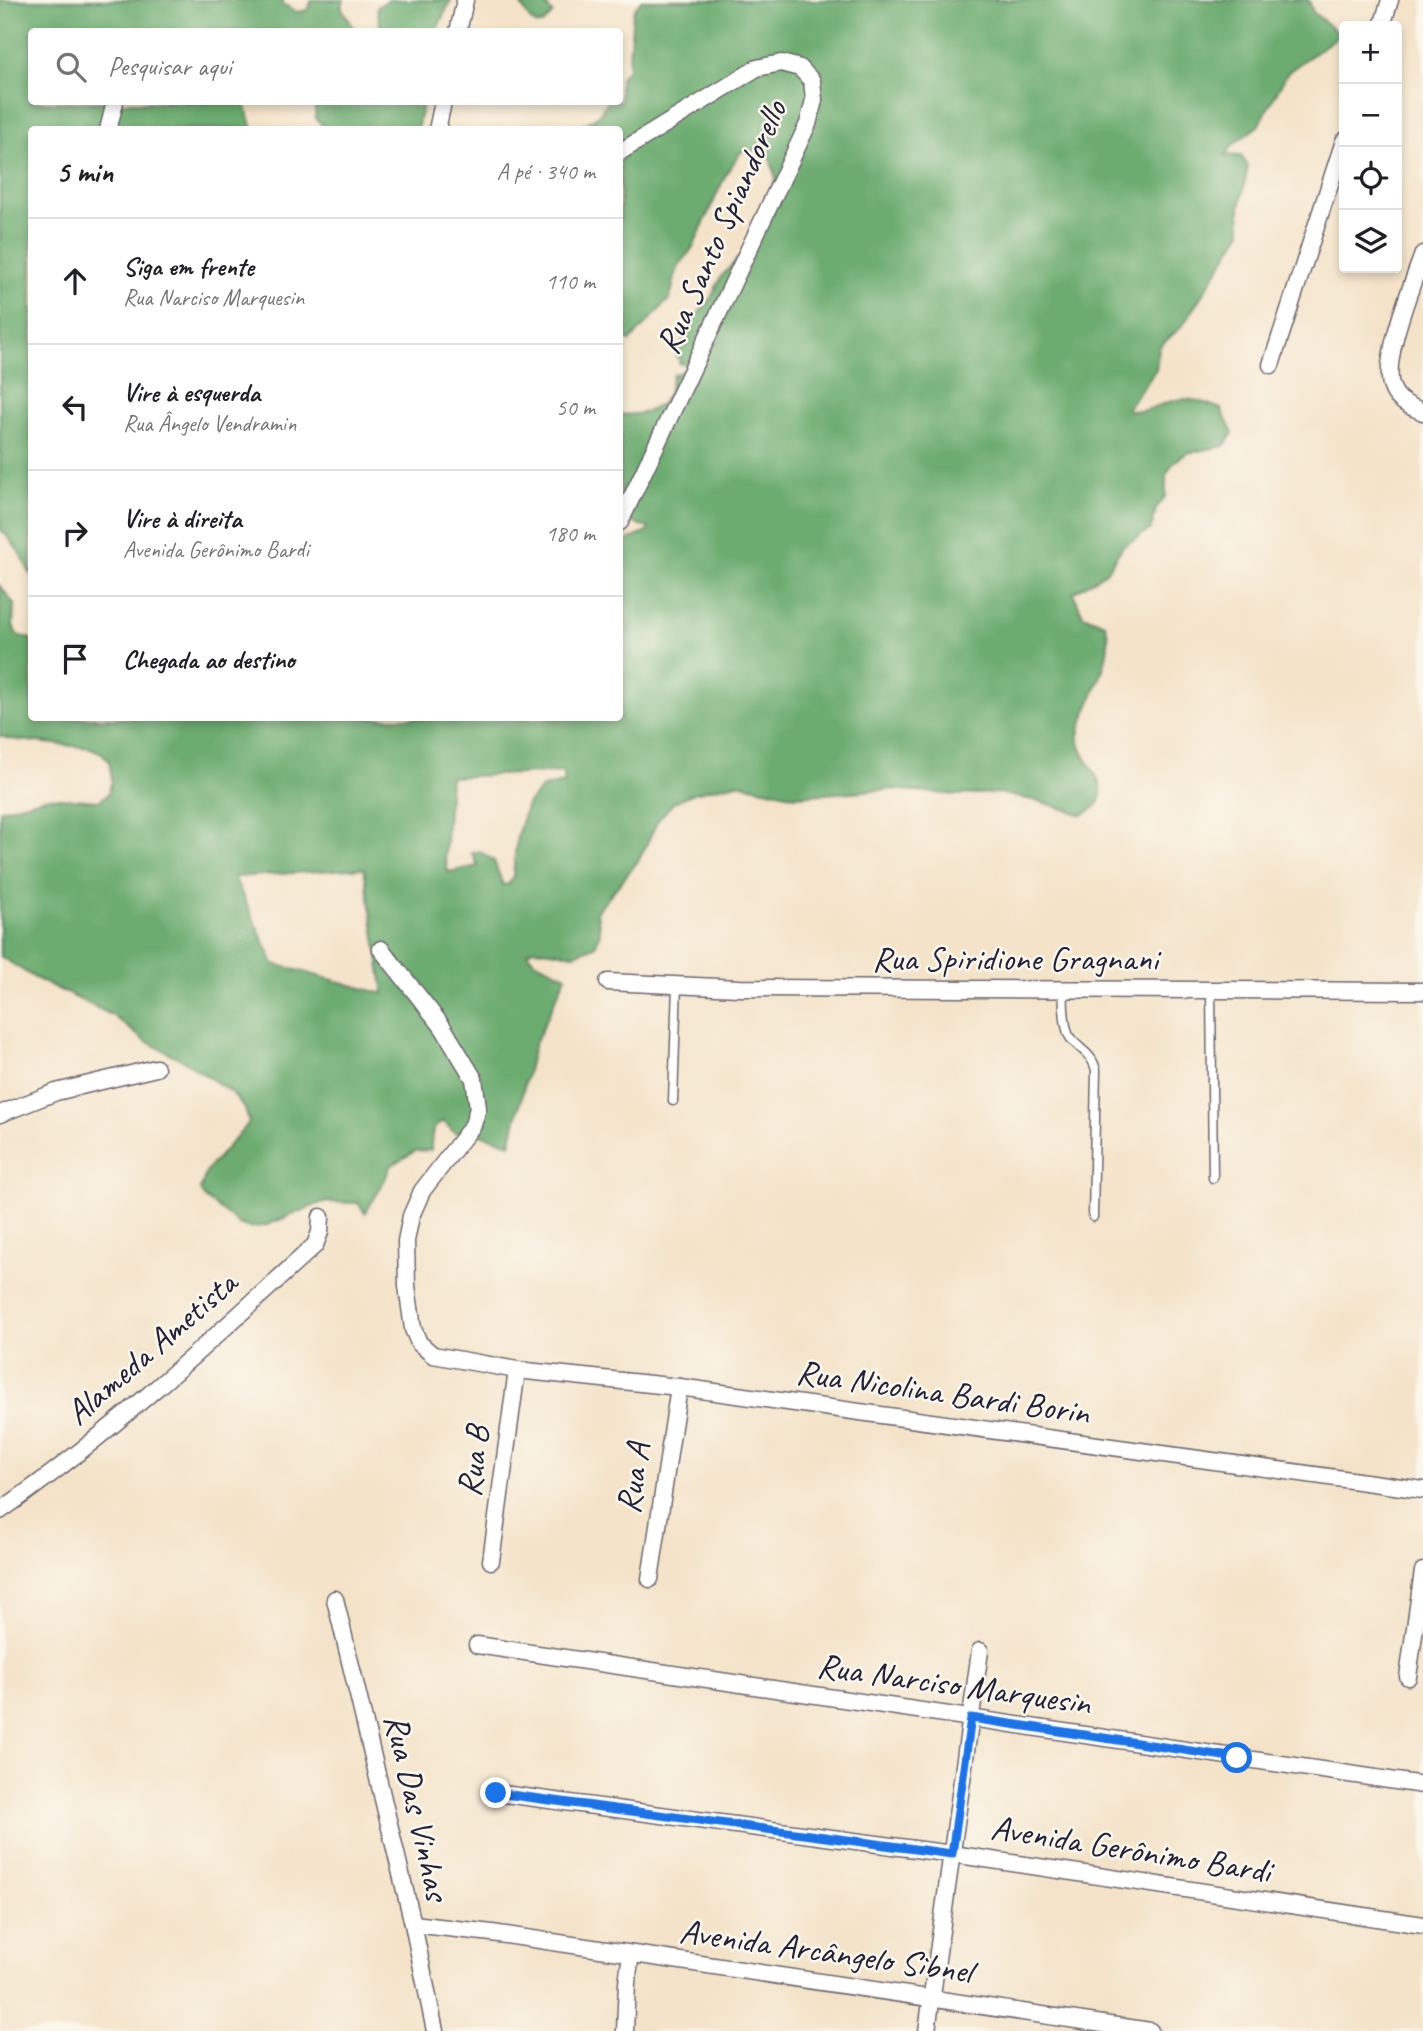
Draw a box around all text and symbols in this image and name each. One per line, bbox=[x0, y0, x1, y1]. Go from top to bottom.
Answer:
map controls bbox=[1339, 21, 1402, 273]
button: + bbox=[1339, 21, 1402, 84]
search box bbox=[28, 28, 623, 105]
icon: search bbox=[52, 48, 90, 86]
text: Pesquisar aqui bbox=[108, 50, 232, 83]
button: − bbox=[1339, 84, 1402, 147]
street label: Rua Santo Spiandorello bbox=[645, 92, 798, 361]
button: locate bbox=[1339, 147, 1402, 210]
text: 5 min bbox=[56, 153, 113, 191]
text: A pé · 340 m bbox=[497, 157, 595, 186]
button: layers bbox=[1339, 210, 1402, 273]
text: Siga em frente bbox=[123, 250, 254, 283]
icon: ahead bbox=[56, 262, 94, 300]
text: 110 m bbox=[546, 267, 595, 296]
text: Rua Narciso Marquesin bbox=[123, 283, 304, 312]
text: Vire à esquerda bbox=[123, 376, 260, 409]
icon: left bbox=[56, 388, 94, 426]
text: 50 m bbox=[556, 393, 595, 422]
text: Rua Ângelo Vendramin bbox=[123, 409, 296, 438]
text: Vire à direita bbox=[123, 502, 242, 535]
icon: right bbox=[56, 514, 94, 552]
text: 180 m bbox=[546, 519, 595, 548]
text: Avenida Gerônimo Bardi bbox=[123, 535, 309, 564]
icon: arrive bbox=[56, 640, 94, 678]
text: Chegada ao destino bbox=[123, 643, 295, 676]
street label: Rua Spiridione Gragnani bbox=[872, 936, 1162, 981]
street label: Alameda Ametista bbox=[56, 1260, 248, 1435]
street label: Rua Nicolina Bardi Borin bbox=[794, 1349, 1094, 1435]
street label: Rua B bbox=[446, 1420, 501, 1499]
street label: Rua A bbox=[605, 1438, 661, 1516]
street label: Rua Narciso Marquesin bbox=[814, 1643, 1095, 1726]
street label: Rua Das Vinhas bbox=[374, 1710, 461, 1907]
route start bbox=[1221, 1742, 1252, 1773]
route end bbox=[480, 1777, 511, 1808]
street label: Avenida Gerônimo Bardi bbox=[988, 1805, 1278, 1894]
street label: Avenida Arcângelo Sibnel bbox=[677, 1908, 981, 1995]

